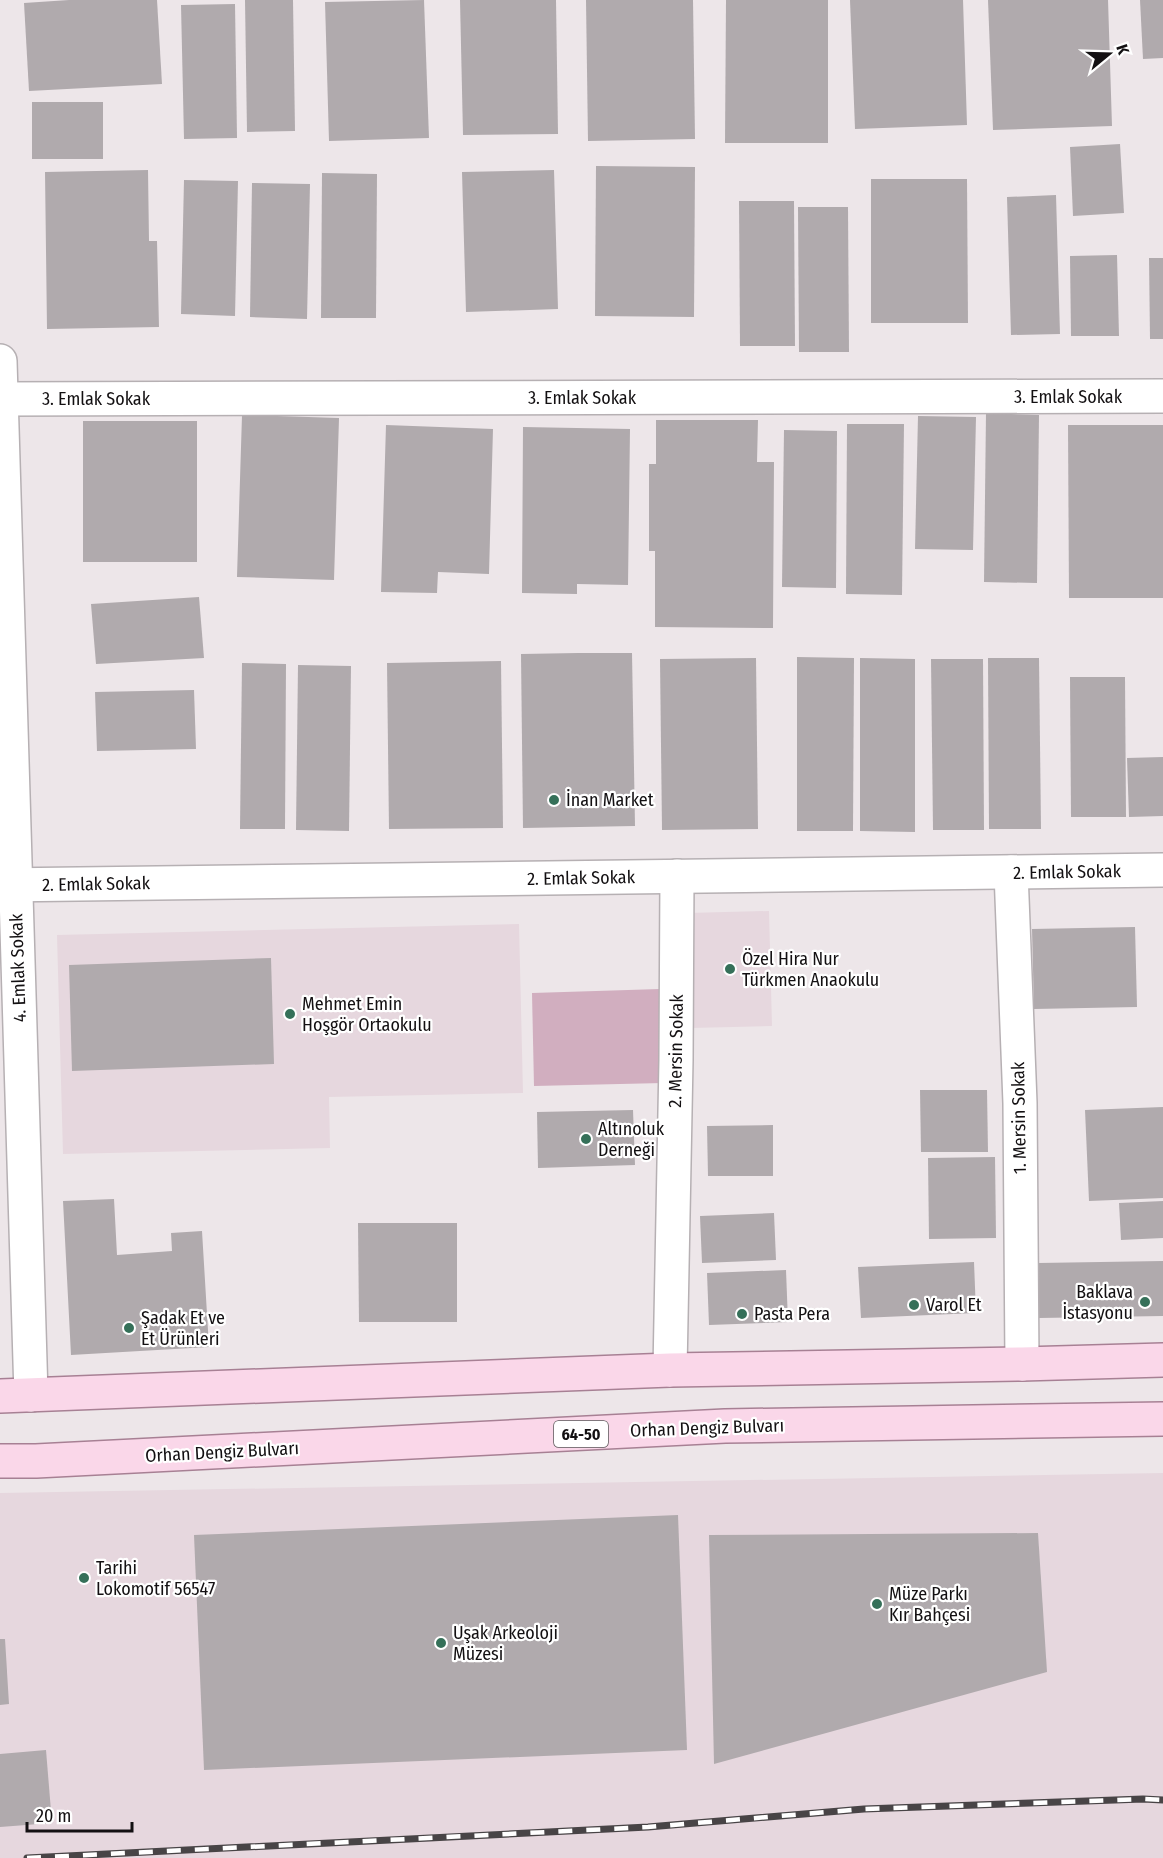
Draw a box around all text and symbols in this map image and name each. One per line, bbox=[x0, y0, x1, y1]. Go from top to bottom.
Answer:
north arrow bbox=[1079, 24, 1139, 84]
text: K bbox=[1112, 42, 1133, 57]
street label: 3. Emlak Sokak bbox=[1014, 386, 1123, 408]
street label: 3. Emlak Sokak bbox=[528, 387, 637, 409]
street label: 3. Emlak Sokak bbox=[42, 388, 151, 410]
place label: İnan Market bbox=[566, 789, 654, 811]
marker: İnan Market bbox=[547, 793, 561, 807]
street label: 2. Emlak Sokak bbox=[1013, 860, 1122, 884]
street label: 2. Emlak Sokak bbox=[527, 866, 636, 890]
street label: 2. Emlak Sokak bbox=[42, 872, 151, 896]
street label: 4. Emlak Sokak bbox=[5, 913, 31, 1023]
place label: Özel Hira Nur Türkmen Anaokulu bbox=[742, 948, 879, 991]
marker: Özel Hira Nur Türkmen Anaokulu bbox=[723, 962, 737, 976]
place label: Mehmet Emin Hoşgör Ortaokulu bbox=[302, 993, 432, 1036]
street label: 2. Mersin Sokak bbox=[664, 994, 688, 1108]
marker: Mehmet Emin Hoşgör Ortaokulu bbox=[283, 1007, 297, 1021]
street label: 1. Mersin Sokak bbox=[1007, 1061, 1031, 1174]
place label: Altınoluk Derneği bbox=[598, 1118, 665, 1161]
marker: Altınoluk Derneği bbox=[579, 1132, 593, 1146]
place label: Baklava İstasyonu bbox=[1062, 1281, 1133, 1324]
place label: Varol Et bbox=[926, 1294, 982, 1316]
marker: Baklava İstasyonu bbox=[1138, 1295, 1152, 1309]
marker: Varol Et bbox=[907, 1298, 921, 1312]
place label: Pasta Pera bbox=[754, 1303, 830, 1325]
place label: Şadak Et ve Et Ürünleri bbox=[141, 1307, 225, 1350]
marker: Pasta Pera bbox=[735, 1307, 749, 1321]
marker: Şadak Et ve Et Ürünleri bbox=[122, 1321, 136, 1335]
street label: Orhan Dengiz Bulvarı bbox=[630, 1414, 784, 1442]
road number: 64-50 bbox=[554, 1421, 608, 1447]
street label: Orhan Dengiz Bulvarı bbox=[145, 1437, 299, 1467]
place label: Tarihi Lokomotif 56547 bbox=[96, 1557, 215, 1600]
marker: Tarihi Lokomotif 56547 bbox=[77, 1571, 91, 1585]
place label: Müze Parkı Kır Bahçesi bbox=[889, 1583, 970, 1626]
marker: Müze Parkı Kır Bahçesi bbox=[870, 1597, 884, 1611]
place label: Uşak Arkeoloji Müzesi bbox=[453, 1622, 558, 1665]
marker: Uşak Arkeoloji Müzesi bbox=[434, 1636, 448, 1650]
scale bar bbox=[27, 1795, 132, 1833]
text: 20 m bbox=[36, 1805, 71, 1827]

